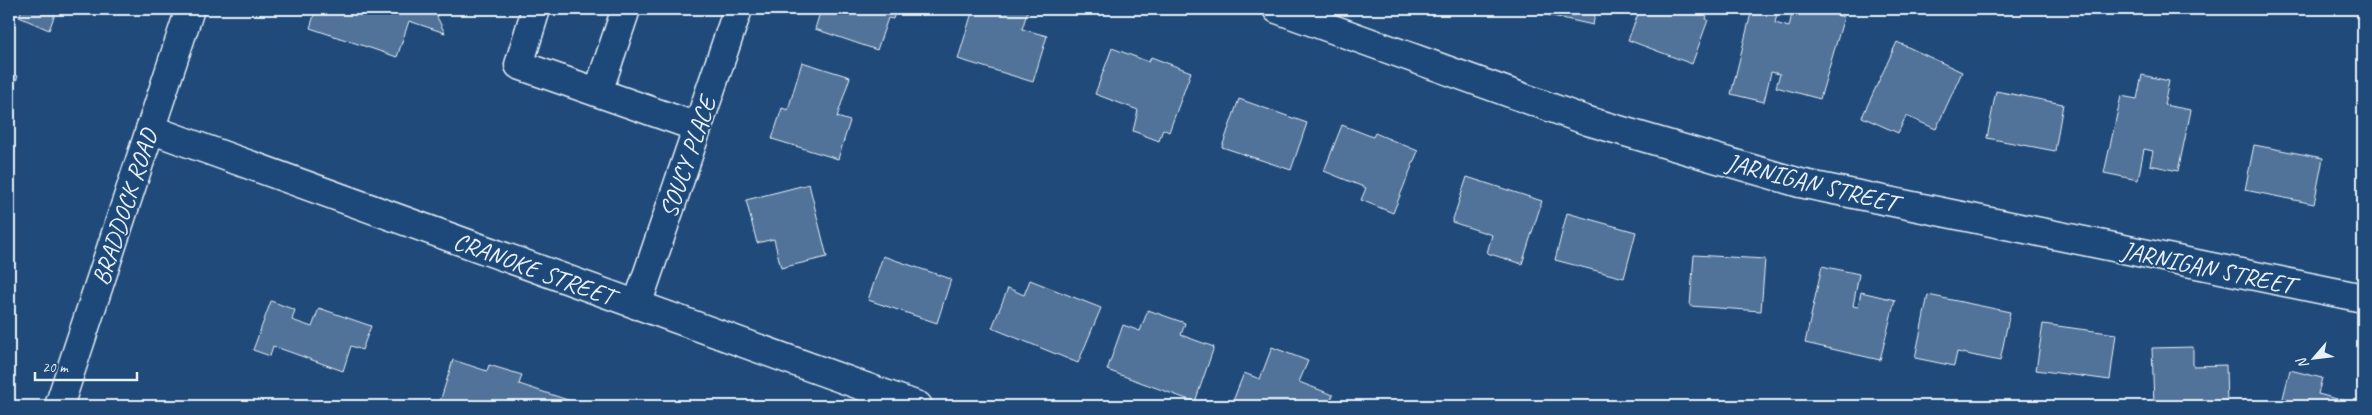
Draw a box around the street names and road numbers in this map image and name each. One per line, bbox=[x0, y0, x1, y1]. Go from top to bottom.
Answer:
street label: SOUCY PLACE bbox=[652, 90, 724, 222]
street label: BRADDOCK ROAD bbox=[85, 124, 166, 289]
street label: JARNIGAN STREET bbox=[1722, 146, 1907, 221]
street label: CRANOKE STREET bbox=[449, 225, 624, 315]
street label: JARNIGAN STREET bbox=[2118, 234, 2303, 303]

